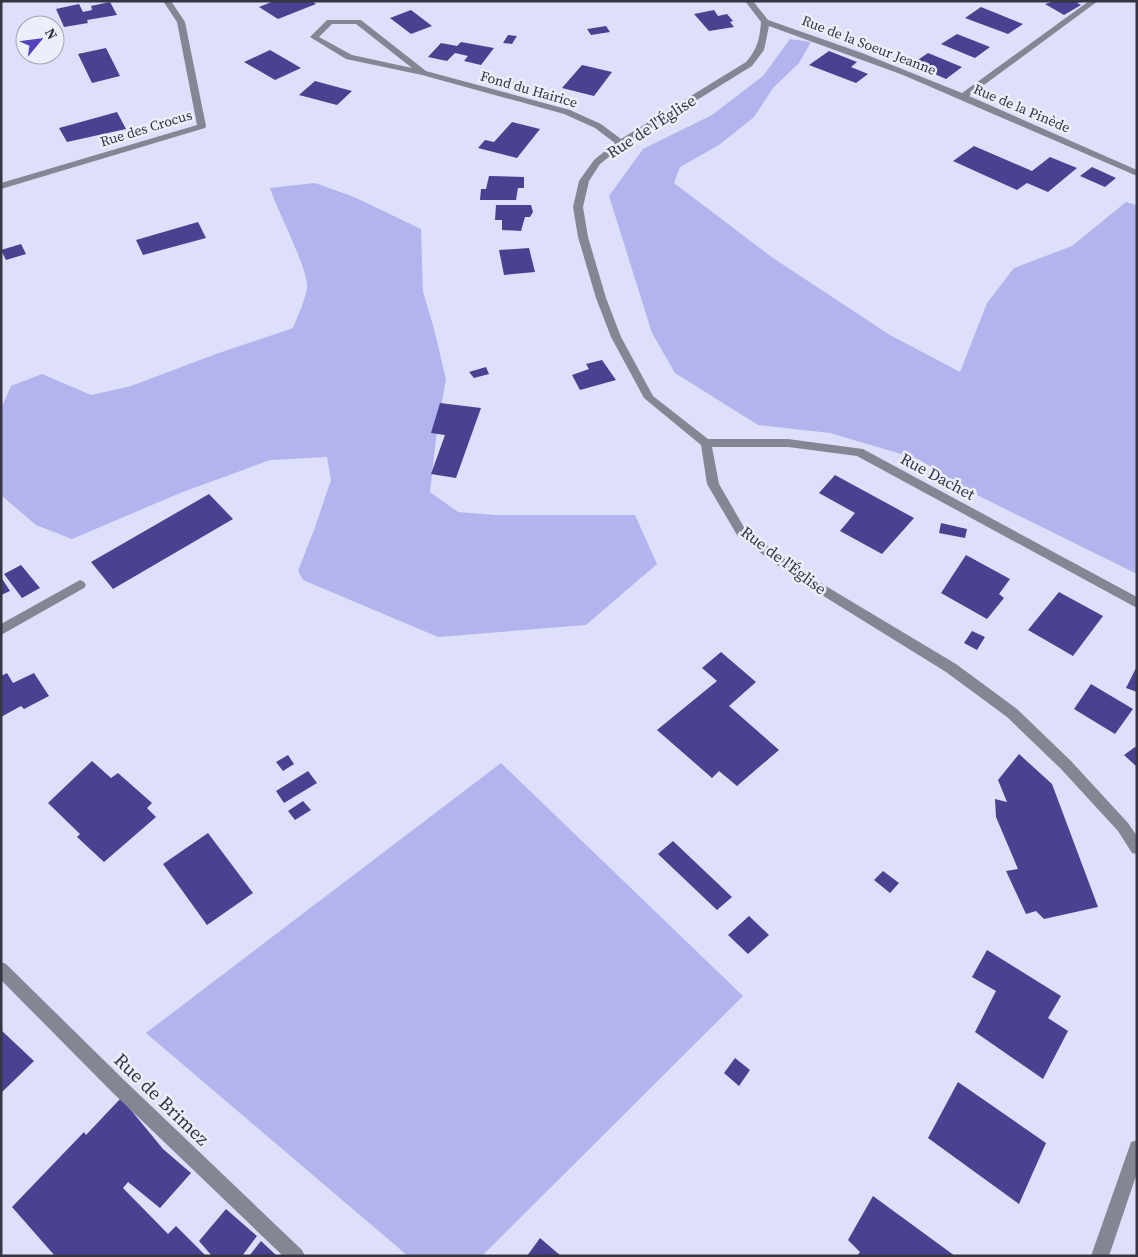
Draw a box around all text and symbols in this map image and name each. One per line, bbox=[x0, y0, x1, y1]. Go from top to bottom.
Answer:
street label: Rue de la Soeur Jeanne bbox=[799, 10, 939, 80]
north arrow bbox=[15, 15, 65, 65]
text: N bbox=[40, 24, 63, 43]
street label: Fond du Hairice bbox=[478, 66, 580, 112]
street label: Rue de la Pinède bbox=[970, 79, 1074, 137]
street label: Rue de l'Église bbox=[602, 89, 700, 163]
street label: Rue des Crocus bbox=[98, 105, 194, 151]
street label: Rue Dachet bbox=[897, 447, 980, 505]
street label: Rue de l'Église bbox=[737, 521, 831, 599]
street label: Rue de Brimez bbox=[109, 1047, 216, 1151]

